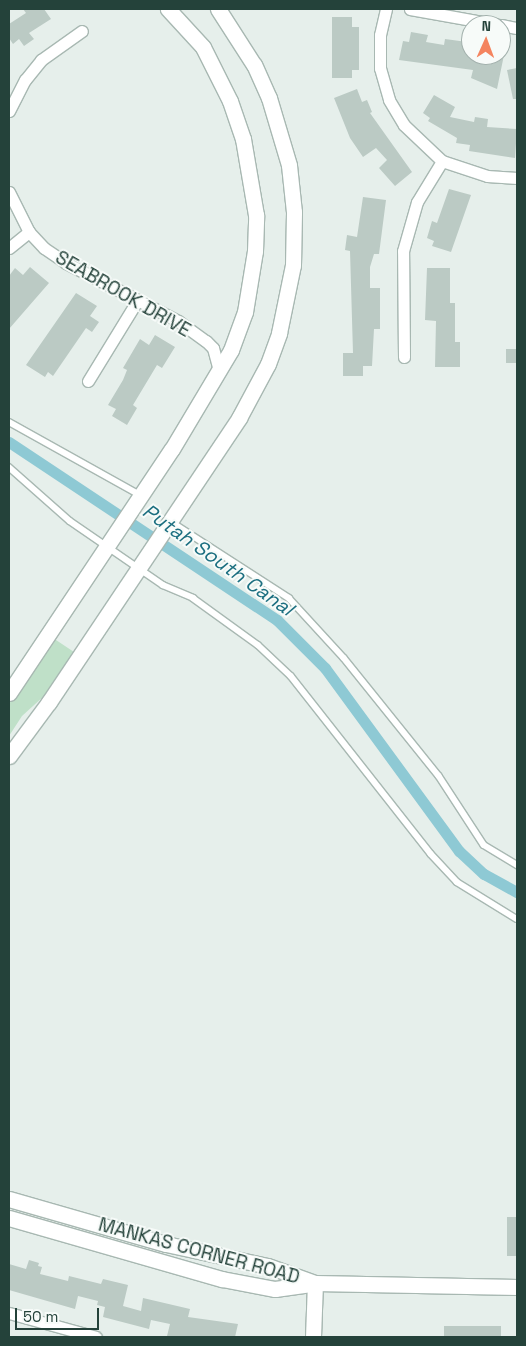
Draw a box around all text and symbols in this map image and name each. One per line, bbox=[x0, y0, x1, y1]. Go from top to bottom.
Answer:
north arrow bbox=[461, 15, 511, 65]
text: N bbox=[481, 17, 491, 35]
street label: SEABROOK DRIVE bbox=[51, 246, 195, 342]
water label: Putah South Canal bbox=[138, 499, 298, 621]
street label: MANKAS CORNER ROAD bbox=[96, 1213, 302, 1289]
scale bar bbox=[18, 1298, 101, 1330]
text: 50 m bbox=[23, 1307, 58, 1326]

